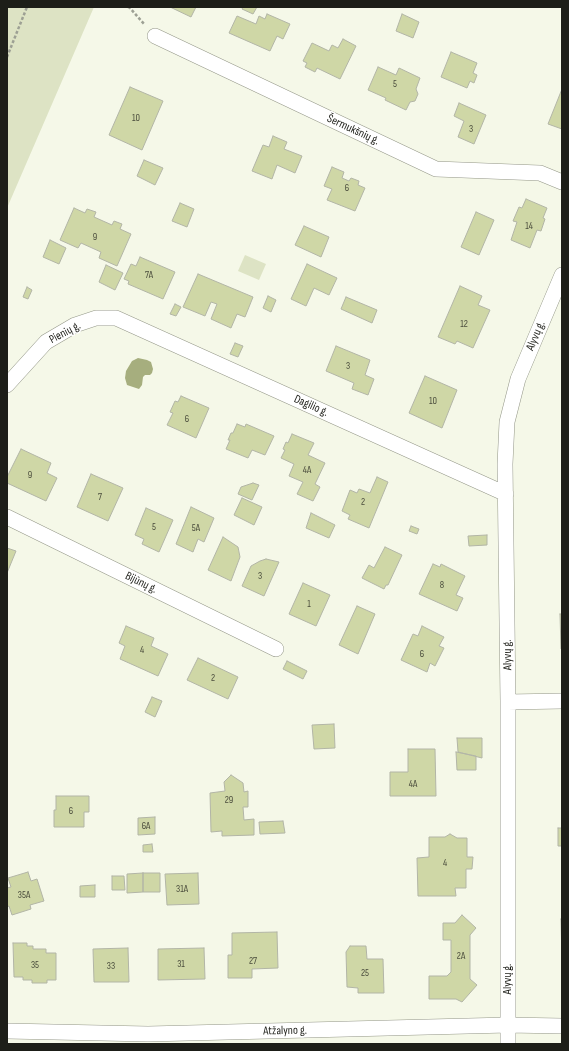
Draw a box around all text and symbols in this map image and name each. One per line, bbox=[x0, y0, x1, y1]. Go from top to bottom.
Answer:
house number: 5 bbox=[393, 78, 397, 90]
house number: 10 bbox=[132, 112, 140, 124]
street label: Šermukšnių g. bbox=[324, 112, 382, 148]
house number: 3 bbox=[469, 123, 473, 135]
house number: 6 bbox=[345, 182, 349, 194]
house number: 14 bbox=[525, 220, 533, 232]
house number: 9 bbox=[93, 231, 97, 243]
house number: 7A bbox=[145, 269, 153, 281]
house number: 12 bbox=[460, 318, 468, 330]
street label: Pienių g. bbox=[47, 319, 83, 347]
street label: Alyvų g. bbox=[523, 319, 549, 353]
house number: 3 bbox=[346, 360, 350, 372]
street label: Dagilio g. bbox=[292, 392, 330, 420]
house number: 10 bbox=[429, 395, 437, 407]
house number: 6 bbox=[185, 413, 189, 425]
house number: 4A bbox=[303, 464, 311, 476]
house number: 9 bbox=[28, 469, 32, 481]
house number: 7 bbox=[98, 491, 102, 503]
house number: 2 bbox=[361, 496, 365, 508]
house number: 5 bbox=[152, 521, 156, 533]
house number: 5A bbox=[192, 522, 200, 534]
street label: Bijūnų g. bbox=[123, 569, 159, 597]
house number: 3 bbox=[258, 570, 262, 582]
house number: 8 bbox=[440, 579, 444, 591]
house number: 1 bbox=[307, 598, 311, 610]
street label: Alyvų g. bbox=[501, 639, 515, 671]
house number: 4 bbox=[140, 644, 144, 656]
house number: 6 bbox=[420, 648, 424, 660]
house number: 2 bbox=[211, 672, 215, 684]
house number: 4A bbox=[409, 778, 417, 790]
house number: 29 bbox=[225, 794, 233, 806]
house number: 6 bbox=[69, 805, 73, 817]
house number: 6A bbox=[142, 820, 150, 832]
house number: 4 bbox=[443, 857, 447, 869]
house number: 31A bbox=[176, 883, 188, 895]
house number: 35A bbox=[18, 889, 30, 901]
house number: 2A bbox=[457, 950, 465, 962]
house number: 27 bbox=[249, 955, 257, 967]
house number: 31 bbox=[177, 958, 185, 970]
house number: 35 bbox=[31, 959, 39, 971]
house number: 33 bbox=[107, 960, 115, 972]
street label: Alyvų g. bbox=[501, 964, 515, 994]
house number: 25 bbox=[361, 967, 369, 979]
street label: Atžalyno g. bbox=[263, 1023, 307, 1039]

